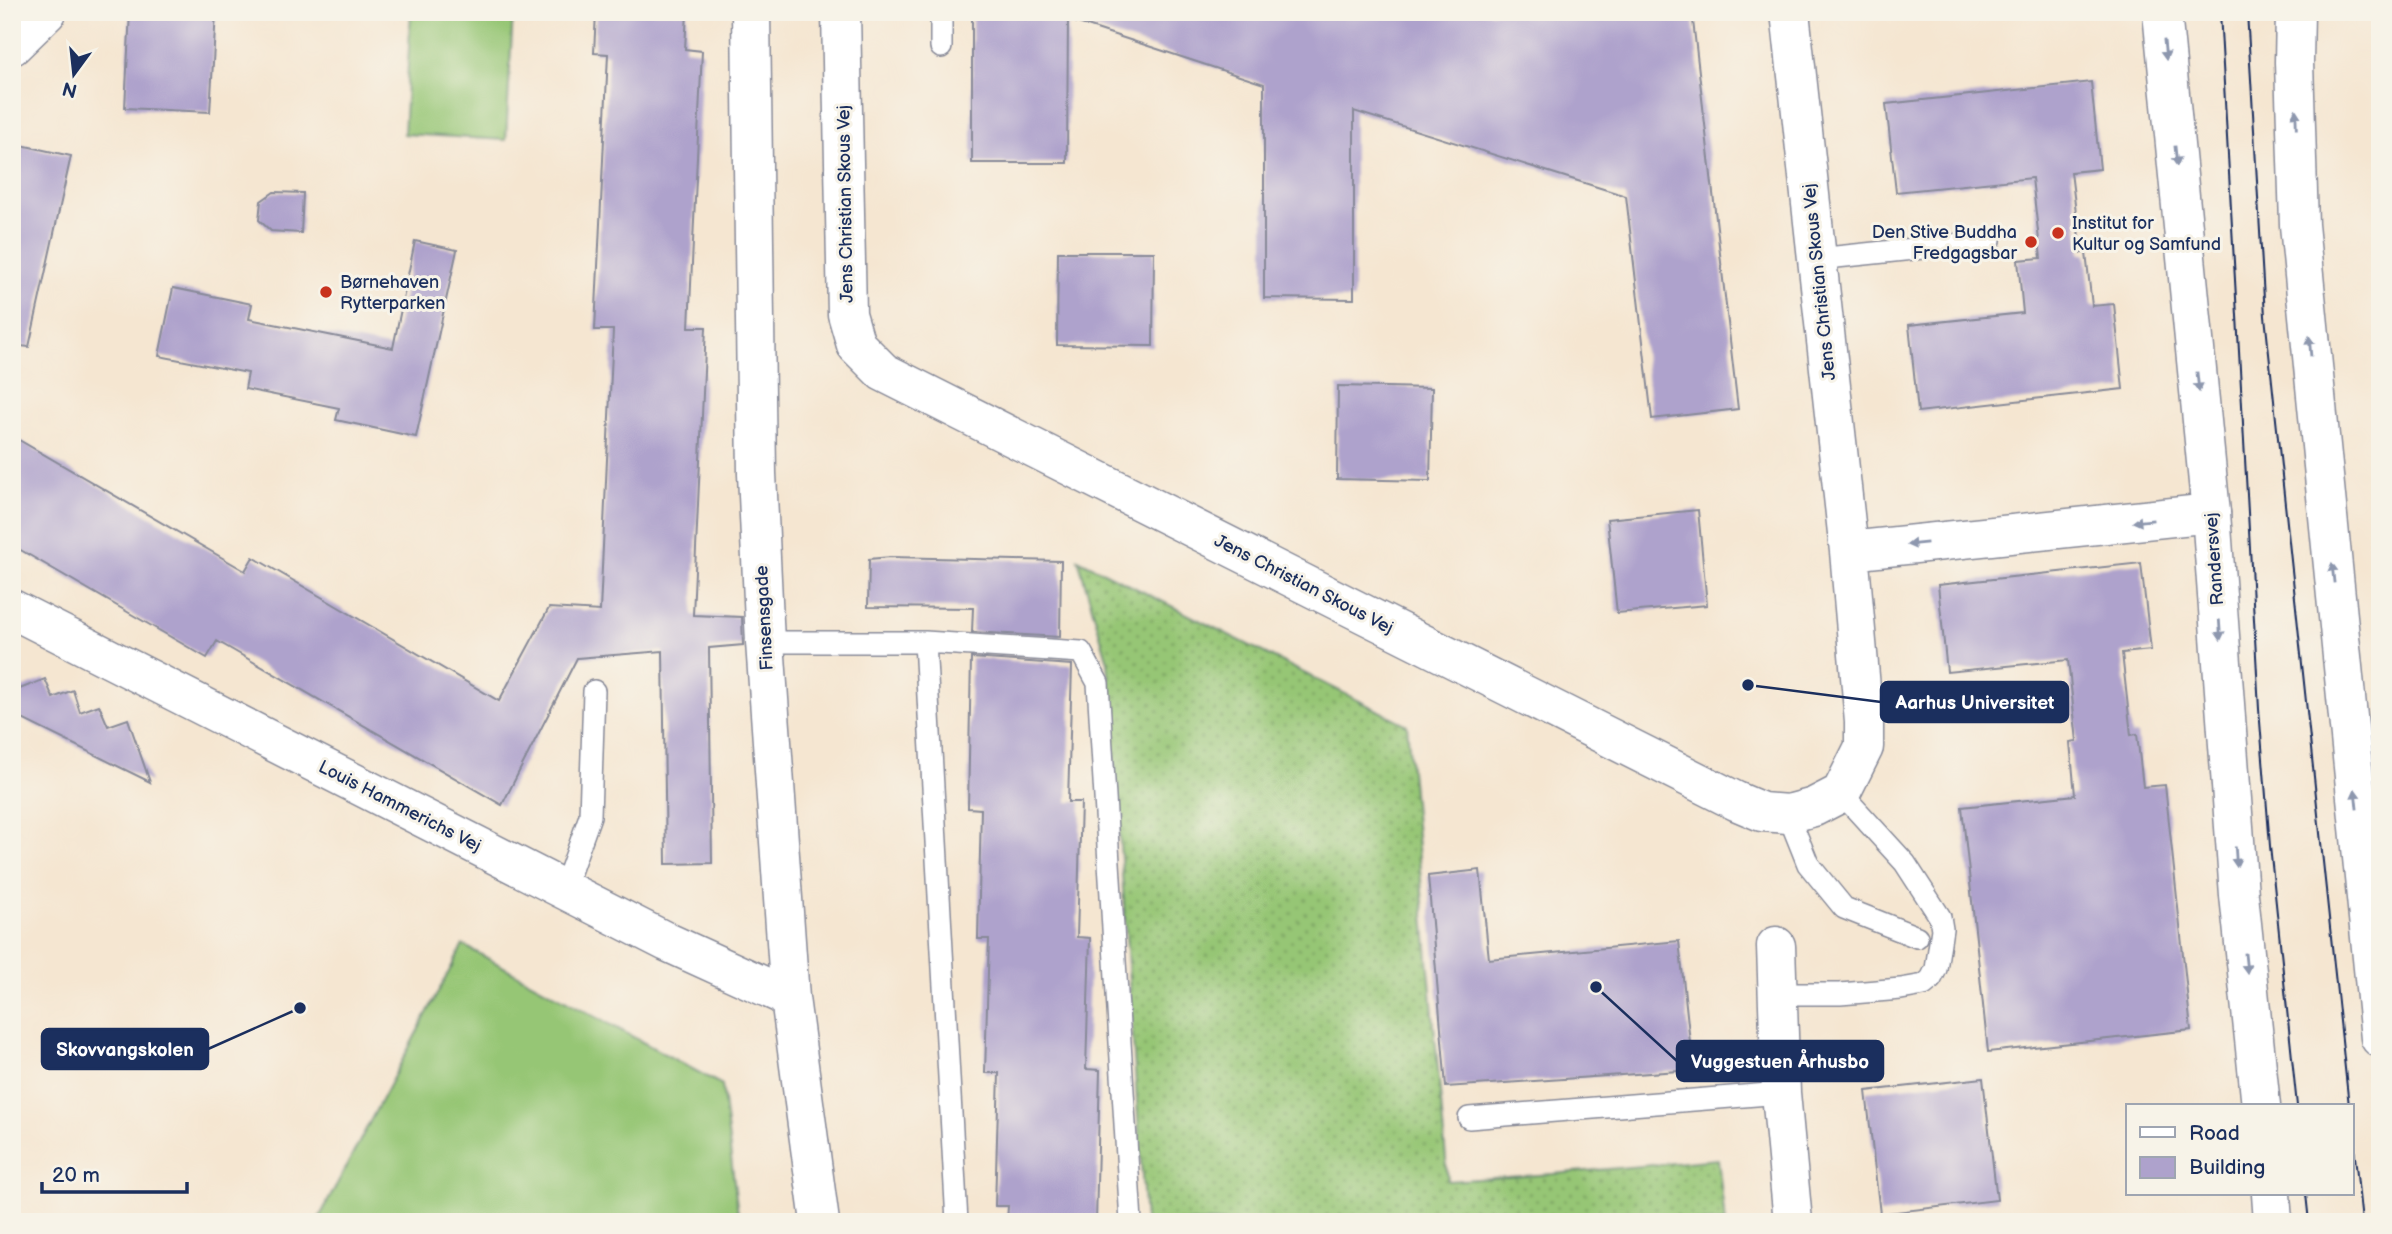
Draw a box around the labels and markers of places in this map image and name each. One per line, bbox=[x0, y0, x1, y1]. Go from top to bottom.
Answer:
place label: Institut for Kultur og Samfund bbox=[2072, 213, 2221, 255]
place label: Den Stive Buddha Fredgagsbar bbox=[1872, 222, 2017, 264]
marker: Institut for Kultur og Samfund bbox=[2050, 225, 2066, 241]
marker: Den Stive Buddha Fredgagsbar bbox=[2023, 234, 2039, 250]
place label: Børnehaven Rytterparken bbox=[340, 272, 445, 314]
marker: Børnehaven Rytterparken bbox=[318, 284, 334, 300]
callout: Aarhus Universitet bbox=[1881, 682, 2068, 722]
callout: Skovvangskolen bbox=[42, 1029, 208, 1069]
callout: Vuggestuen Århusbo bbox=[1677, 1041, 1883, 1081]

